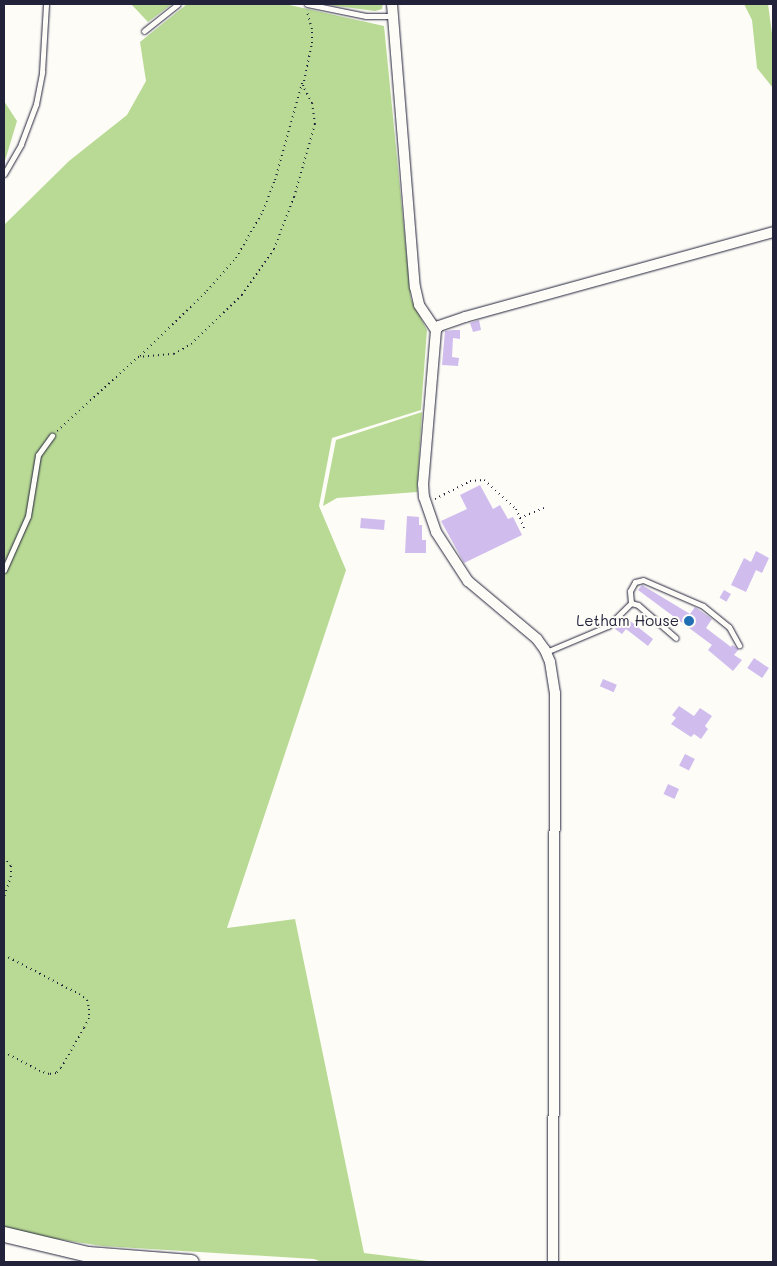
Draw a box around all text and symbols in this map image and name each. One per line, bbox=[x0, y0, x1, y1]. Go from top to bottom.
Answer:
place label: Letham House bbox=[576, 612, 679, 630]
marker: Letham House bbox=[683, 615, 695, 627]

